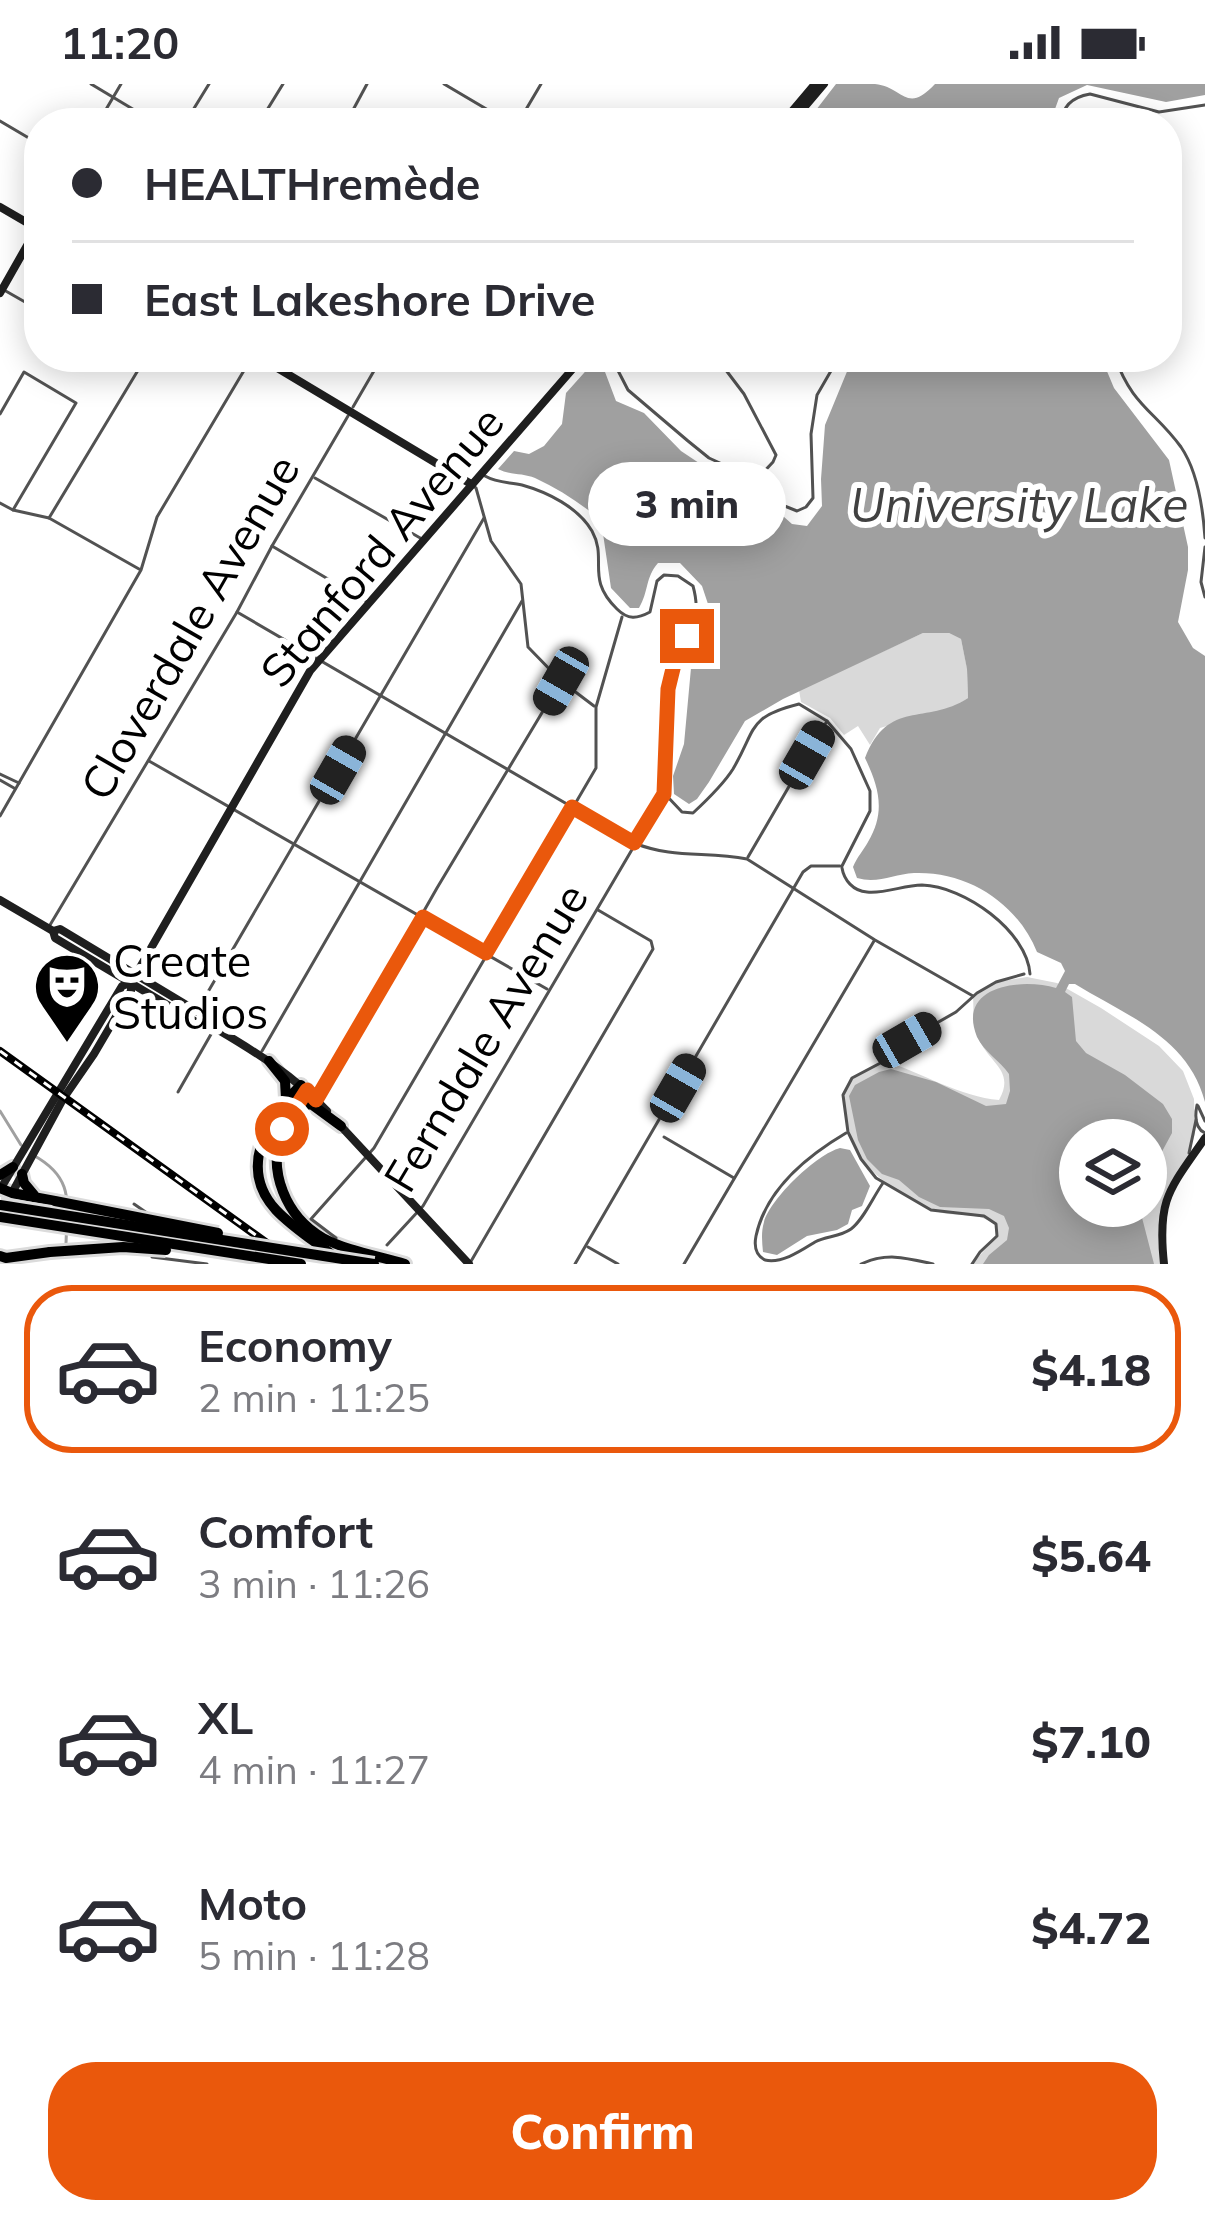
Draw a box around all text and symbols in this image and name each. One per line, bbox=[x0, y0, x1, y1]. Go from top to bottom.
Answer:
text: 11:20 bbox=[60, 14, 179, 70]
text: HEALTHremède bbox=[144, 155, 480, 211]
text: East Lakeshore Drive bbox=[144, 271, 595, 327]
street label: Stanford Avenue bbox=[247, 394, 515, 698]
street label: Cloverdale Avenue bbox=[68, 445, 310, 809]
callout: 3 min bbox=[588, 462, 786, 546]
water label: University Lake bbox=[850, 474, 1188, 534]
text: 3 min bbox=[635, 479, 739, 528]
route end bbox=[660, 609, 714, 663]
car bbox=[527, 641, 595, 721]
car bbox=[773, 715, 841, 795]
car bbox=[304, 730, 372, 810]
street label: Ferndale Avenue bbox=[371, 873, 599, 1201]
place label: Create Studios bbox=[113, 932, 268, 1040]
theatre icon: Create Studios bbox=[32, 951, 102, 1045]
car bbox=[867, 1006, 947, 1074]
car bbox=[644, 1048, 712, 1128]
route start bbox=[255, 1102, 309, 1156]
map controls bbox=[1059, 1119, 1167, 1227]
button: layers bbox=[1059, 1119, 1167, 1227]
icon: car bbox=[54, 1315, 162, 1423]
text: Economy bbox=[198, 1317, 392, 1373]
text: $4.18 bbox=[1031, 1341, 1151, 1397]
text: 2 min · 11:25 bbox=[198, 1373, 430, 1422]
icon: car bbox=[54, 1501, 162, 1609]
text: Comfort bbox=[198, 1503, 373, 1559]
text: $5.64 bbox=[1031, 1527, 1151, 1583]
text: 3 min · 11:26 bbox=[198, 1559, 430, 1608]
icon: car bbox=[54, 1687, 162, 1795]
text: XL bbox=[198, 1689, 253, 1745]
text: $7.10 bbox=[1031, 1713, 1151, 1769]
text: 4 min · 11:27 bbox=[198, 1745, 430, 1794]
icon: car bbox=[54, 1873, 162, 1981]
text: Moto bbox=[198, 1875, 307, 1931]
text: $4.72 bbox=[1031, 1899, 1151, 1955]
text: 5 min · 11:28 bbox=[198, 1931, 430, 1980]
button: Confirm bbox=[48, 2062, 1157, 2200]

